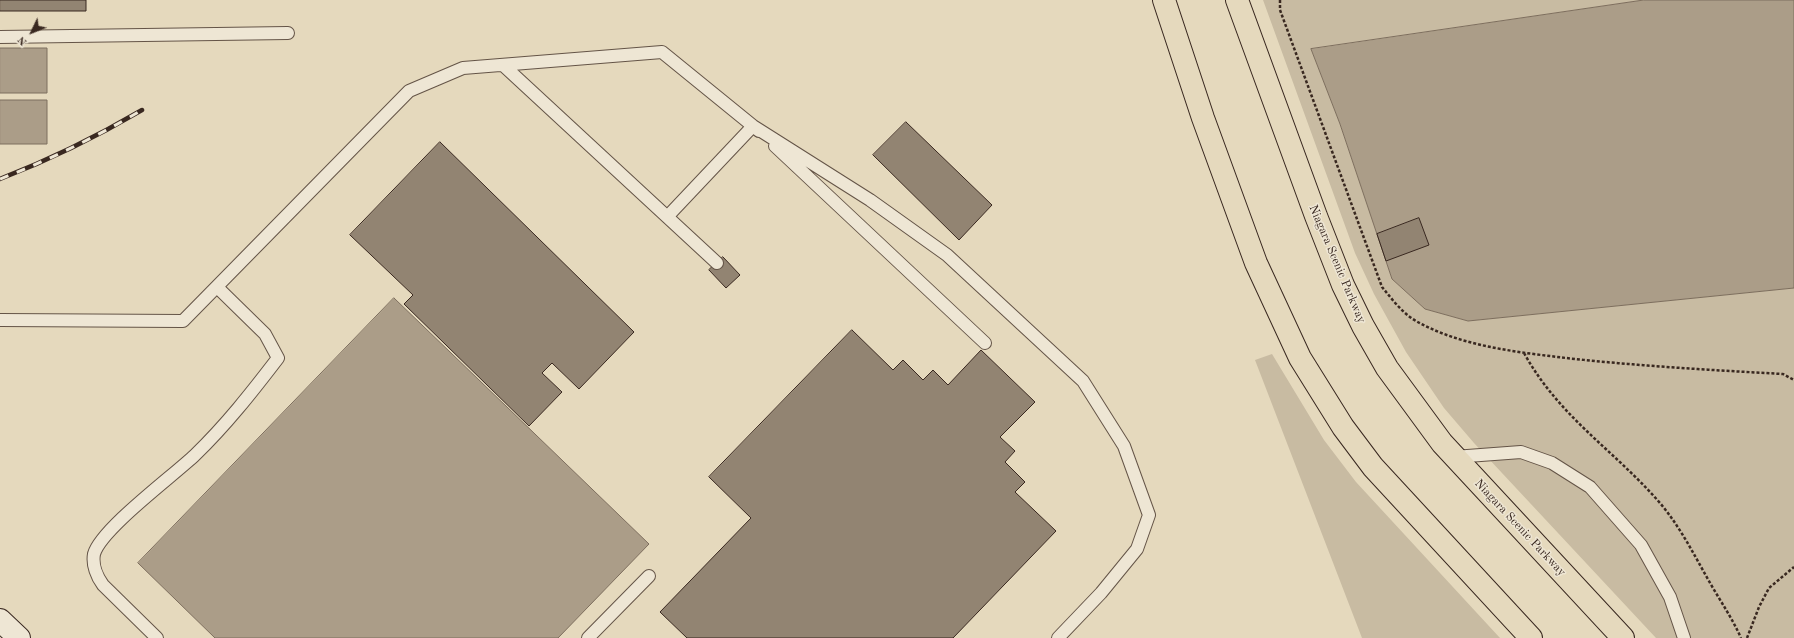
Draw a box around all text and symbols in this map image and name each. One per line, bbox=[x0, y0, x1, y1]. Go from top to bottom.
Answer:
north arrow bbox=[12, 12, 52, 52]
text: N bbox=[16, 34, 30, 47]
street label: Niagara Scenic Parkway bbox=[1306, 203, 1368, 325]
street label: Niagara Scenic Parkway bbox=[1471, 477, 1569, 579]

